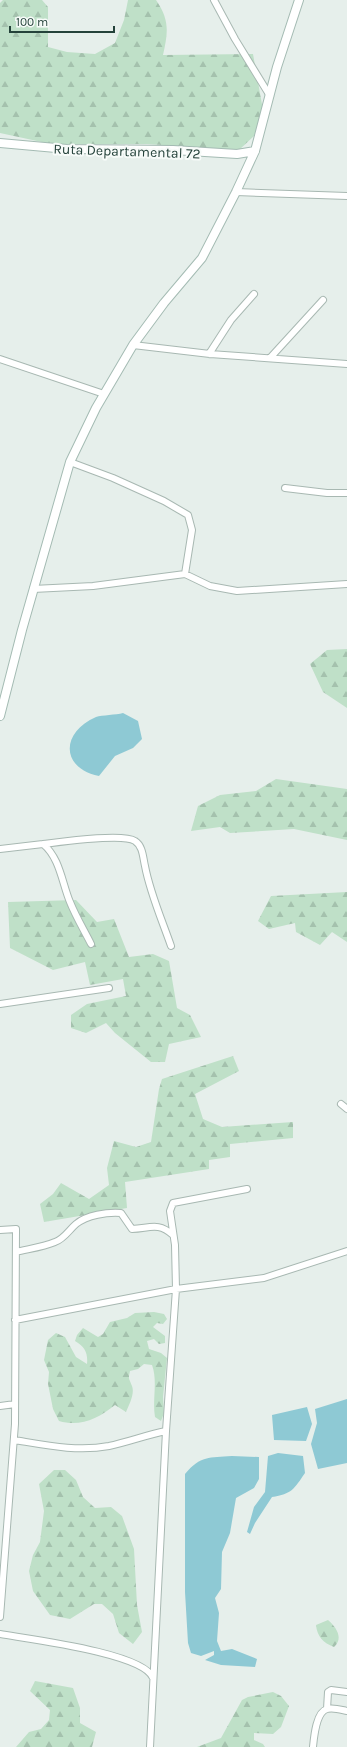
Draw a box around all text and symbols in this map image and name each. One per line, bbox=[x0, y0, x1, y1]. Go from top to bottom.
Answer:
scale bar bbox=[10, 8, 114, 34]
text: 100 m bbox=[16, 15, 48, 29]
street label: Ruta Departamental 72 bbox=[53, 140, 201, 163]

